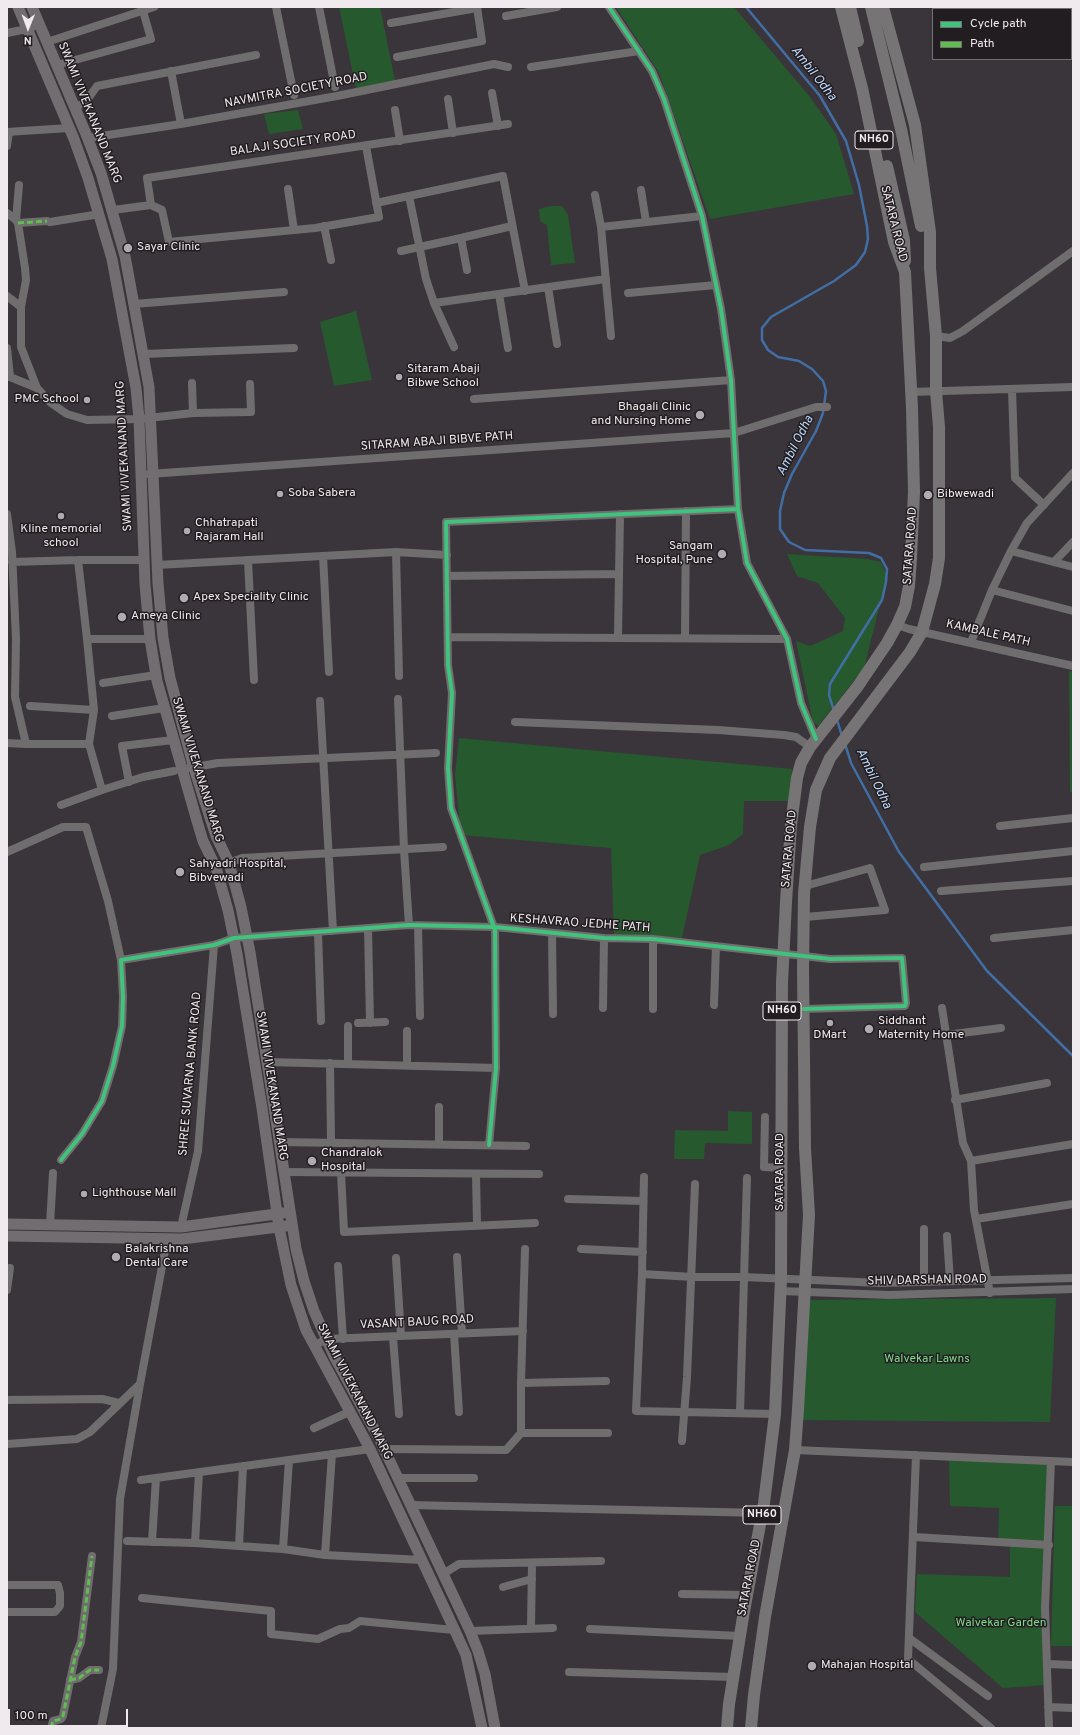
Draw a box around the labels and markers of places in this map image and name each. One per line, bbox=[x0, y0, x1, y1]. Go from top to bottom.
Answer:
place label: Sayar Clinic bbox=[137, 241, 200, 255]
marker: Sayar Clinic bbox=[122, 242, 134, 254]
place label: Sitaram Abaji Bibwe School bbox=[407, 363, 480, 391]
marker: Sitaram Abaji Bibwe School bbox=[394, 372, 404, 382]
place label: PMC School bbox=[15, 393, 79, 407]
marker: PMC School bbox=[82, 395, 92, 405]
place label: Bhagali Clinic and Nursing Home bbox=[591, 401, 691, 429]
marker: Bhagali Clinic and Nursing Home bbox=[694, 409, 706, 421]
place label: Soba Sabera bbox=[288, 487, 355, 501]
place label: Bibwewadi bbox=[937, 488, 994, 502]
marker: Soba Sabera bbox=[275, 489, 285, 499]
marker: Bibwewadi bbox=[922, 489, 934, 501]
marker: Kline memorial school bbox=[56, 511, 66, 521]
place label: Chhatrapati Rajaram Hall bbox=[195, 517, 264, 545]
place label: Kline memorial school bbox=[20, 523, 102, 551]
marker: Chhatrapati Rajaram Hall bbox=[182, 526, 192, 536]
place label: Sangam Hospital, Pune bbox=[636, 540, 713, 568]
marker: Sangam Hospital, Pune bbox=[716, 548, 728, 560]
place label: Apex Speciality Clinic bbox=[193, 591, 309, 605]
marker: Apex Speciality Clinic bbox=[178, 592, 190, 604]
place label: Ameya Clinic bbox=[131, 610, 201, 624]
marker: Ameya Clinic bbox=[116, 611, 128, 623]
place label: Sahyadri Hospital, Bibvewadi bbox=[189, 858, 286, 886]
marker: Sahyadri Hospital, Bibvewadi bbox=[174, 866, 186, 878]
place label: Siddhant Maternity Home bbox=[878, 1015, 964, 1043]
marker: DMart bbox=[825, 1018, 835, 1028]
marker: Siddhant Maternity Home bbox=[863, 1023, 875, 1035]
place label: DMart bbox=[813, 1029, 847, 1043]
place label: Chandralok Hospital bbox=[321, 1147, 383, 1175]
marker: Chandralok Hospital bbox=[306, 1155, 318, 1167]
place label: Lighthouse Mall bbox=[92, 1187, 176, 1201]
marker: Lighthouse Mall bbox=[79, 1189, 89, 1199]
place label: Balakrishna Dental Care bbox=[125, 1243, 189, 1271]
marker: Balakrishna Dental Care bbox=[110, 1251, 122, 1263]
place label: Mahajan Hospital bbox=[821, 1659, 914, 1673]
marker: Mahajan Hospital bbox=[806, 1660, 818, 1672]

